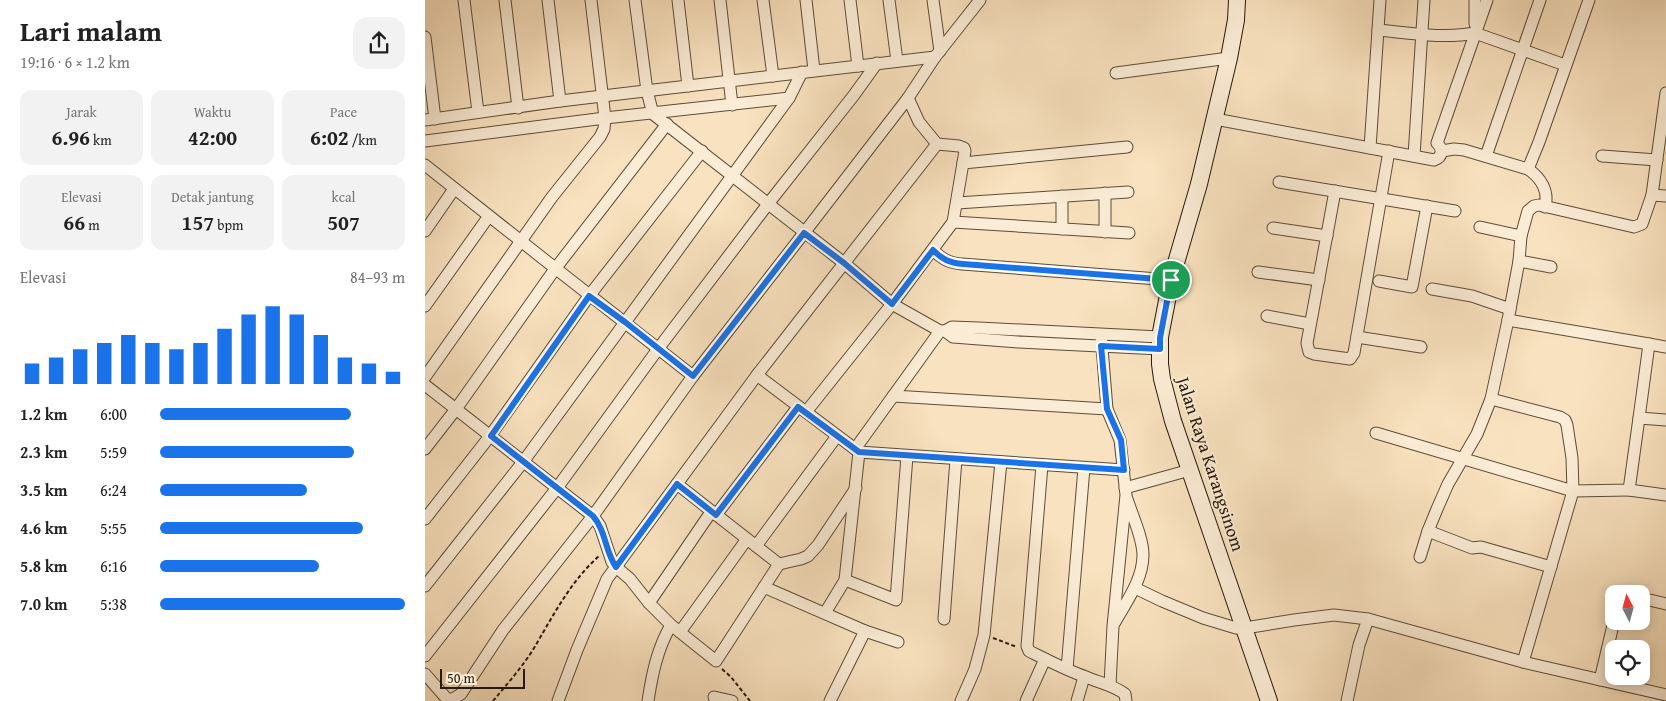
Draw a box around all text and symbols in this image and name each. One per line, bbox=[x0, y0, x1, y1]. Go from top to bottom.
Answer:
text: Lari malam bbox=[20, 10, 162, 51]
button: share bbox=[353, 17, 405, 69]
text: 19:16 · 6 × 1.2 km bbox=[20, 50, 130, 74]
text: Jarak bbox=[66, 102, 97, 122]
text: Waktu bbox=[194, 102, 231, 122]
text: Pace bbox=[330, 102, 357, 122]
text: 6.96 bbox=[51, 122, 90, 153]
text: 42:00 bbox=[188, 122, 237, 153]
text: 6:02 bbox=[310, 122, 349, 153]
text: km bbox=[90, 130, 112, 150]
text: /km bbox=[349, 130, 377, 150]
text: Elevasi bbox=[61, 187, 102, 207]
text: Detak jantung bbox=[171, 187, 254, 207]
text: kcal bbox=[332, 187, 355, 207]
text: 66 bbox=[63, 207, 85, 238]
text: 157 bbox=[182, 207, 214, 238]
text: 507 bbox=[327, 207, 360, 238]
text: m bbox=[85, 215, 100, 235]
text: bpm bbox=[214, 215, 243, 235]
pin bbox=[1150, 259, 1192, 301]
text: Elevasi bbox=[20, 265, 66, 289]
text: 84–93 m bbox=[350, 265, 405, 289]
icon: arrive bbox=[1157, 266, 1185, 294]
street label: Jalan Raya Karangsinom bbox=[1169, 371, 1252, 555]
text: 1.2 km bbox=[20, 402, 67, 426]
text: 6:00 bbox=[100, 402, 127, 426]
text: 2.3 km bbox=[20, 440, 67, 464]
text: 5:59 bbox=[100, 440, 127, 464]
text: 3.5 km bbox=[20, 478, 67, 502]
text: 6:24 bbox=[100, 478, 127, 502]
text: 4.6 km bbox=[20, 516, 67, 540]
text: 5:55 bbox=[100, 516, 127, 540]
text: 5.8 km bbox=[20, 554, 67, 578]
text: 6:16 bbox=[100, 554, 127, 578]
north arrow bbox=[1605, 585, 1650, 630]
map controls bbox=[1605, 585, 1650, 685]
text: 7.0 km bbox=[20, 592, 67, 616]
text: 5:38 bbox=[100, 592, 127, 616]
button: locate bbox=[1605, 640, 1650, 685]
scale bar bbox=[440, 666, 525, 689]
text: 50 m bbox=[447, 668, 475, 688]

